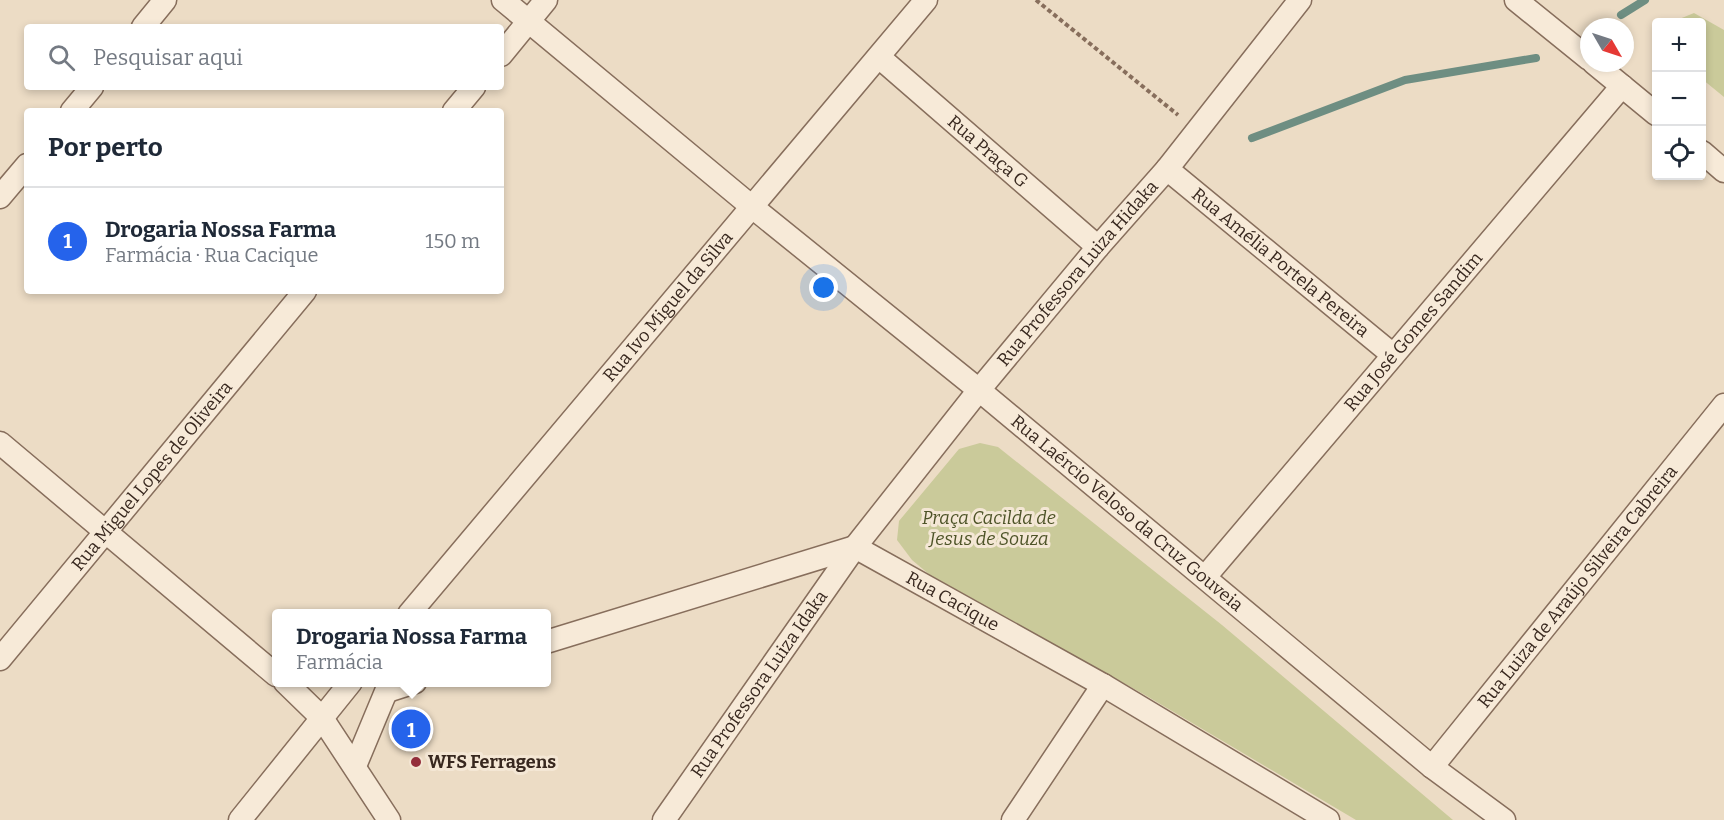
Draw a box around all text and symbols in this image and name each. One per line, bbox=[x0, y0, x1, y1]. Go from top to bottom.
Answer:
north arrow bbox=[1580, 18, 1634, 72]
map controls bbox=[1652, 18, 1706, 180]
button: + bbox=[1652, 18, 1706, 72]
search box bbox=[24, 24, 504, 90]
icon: search bbox=[45, 41, 78, 74]
text: Pesquisar aqui bbox=[93, 44, 243, 71]
button: − bbox=[1652, 72, 1706, 126]
street label: Rua Praça G bbox=[943, 110, 1033, 192]
button: locate bbox=[1652, 126, 1706, 180]
text: Por perto bbox=[48, 132, 163, 163]
street label: Rua Professora Luiza Hidaka bbox=[992, 176, 1163, 371]
street label: Rua Amélia Portela Pereira bbox=[1187, 183, 1374, 342]
text: Drogaria Nossa Farma bbox=[105, 216, 336, 243]
street label: Rua Ivo Miguel da Silva bbox=[598, 227, 738, 386]
text: 1 bbox=[63, 229, 72, 253]
text: 150 m bbox=[425, 229, 480, 253]
text: Farmácia · Rua Cacique bbox=[105, 243, 319, 267]
street label: Rua José Gomes Sandim bbox=[1340, 247, 1487, 416]
your location bbox=[809, 273, 838, 302]
street label: Rua Miguel Lopes de Oliveira bbox=[67, 376, 237, 575]
street label: Rua Laércio Veloso da Cruz Gouveia bbox=[1007, 410, 1248, 616]
street label: Rua Luiza de Araújo Silveira Cabreira bbox=[1473, 460, 1682, 712]
park label: Praça Cacilda de Jesus de Souza bbox=[922, 507, 1056, 550]
street label: Rua Cacique bbox=[902, 567, 1003, 636]
street label: Rua Professora Luiza Idaka bbox=[686, 586, 832, 782]
popup bbox=[272, 609, 551, 687]
text: Drogaria Nossa Farma bbox=[296, 623, 527, 650]
text: Farmácia bbox=[296, 650, 383, 674]
pin: 1 bbox=[392, 706, 430, 752]
place label: WFS Ferragens bbox=[428, 751, 556, 773]
marker: WFS Ferragens bbox=[409, 755, 423, 769]

